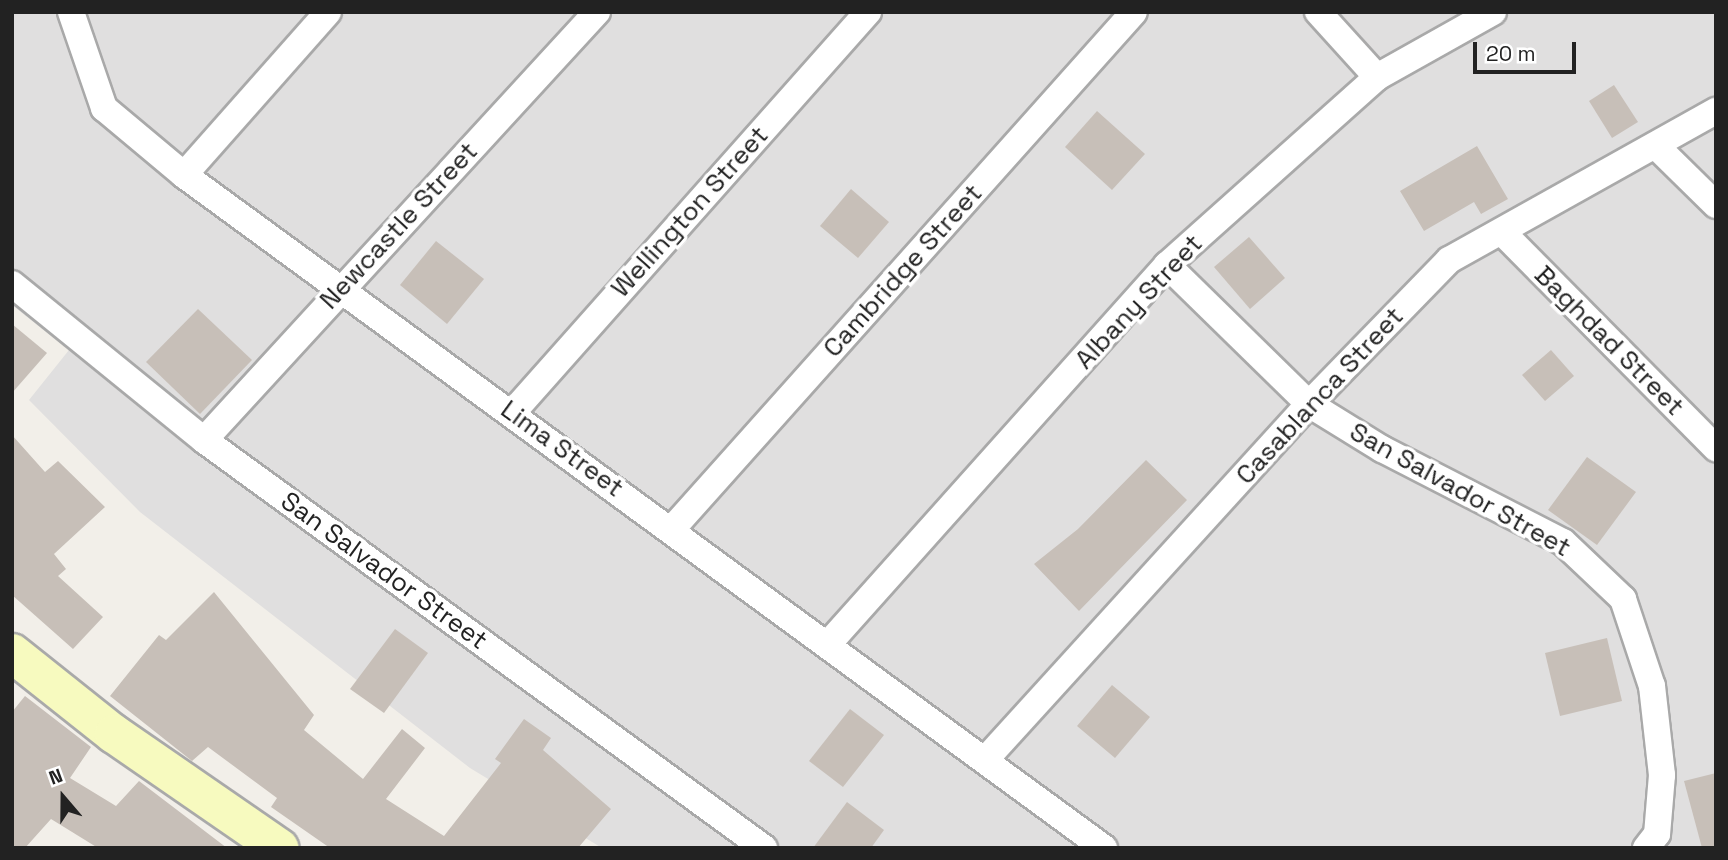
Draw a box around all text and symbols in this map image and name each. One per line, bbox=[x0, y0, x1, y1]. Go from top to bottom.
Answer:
scale bar bbox=[1476, 28, 1579, 72]
text: 20 m bbox=[1486, 40, 1536, 67]
street label: Wellington Street bbox=[605, 120, 775, 304]
street label: Newcastle Street bbox=[314, 136, 484, 316]
street label: Cambridge Street bbox=[817, 178, 989, 364]
street label: Albany Street bbox=[1069, 228, 1209, 376]
street label: Baghdad Street bbox=[1528, 260, 1690, 422]
street label: Casablanca Street bbox=[1230, 301, 1410, 491]
street label: Lima Street bbox=[495, 394, 629, 504]
street label: San Salvador Street bbox=[1344, 416, 1576, 564]
street label: San Salvador Street bbox=[275, 486, 493, 656]
north arrow bbox=[28, 762, 98, 832]
text: N bbox=[45, 763, 66, 791]

